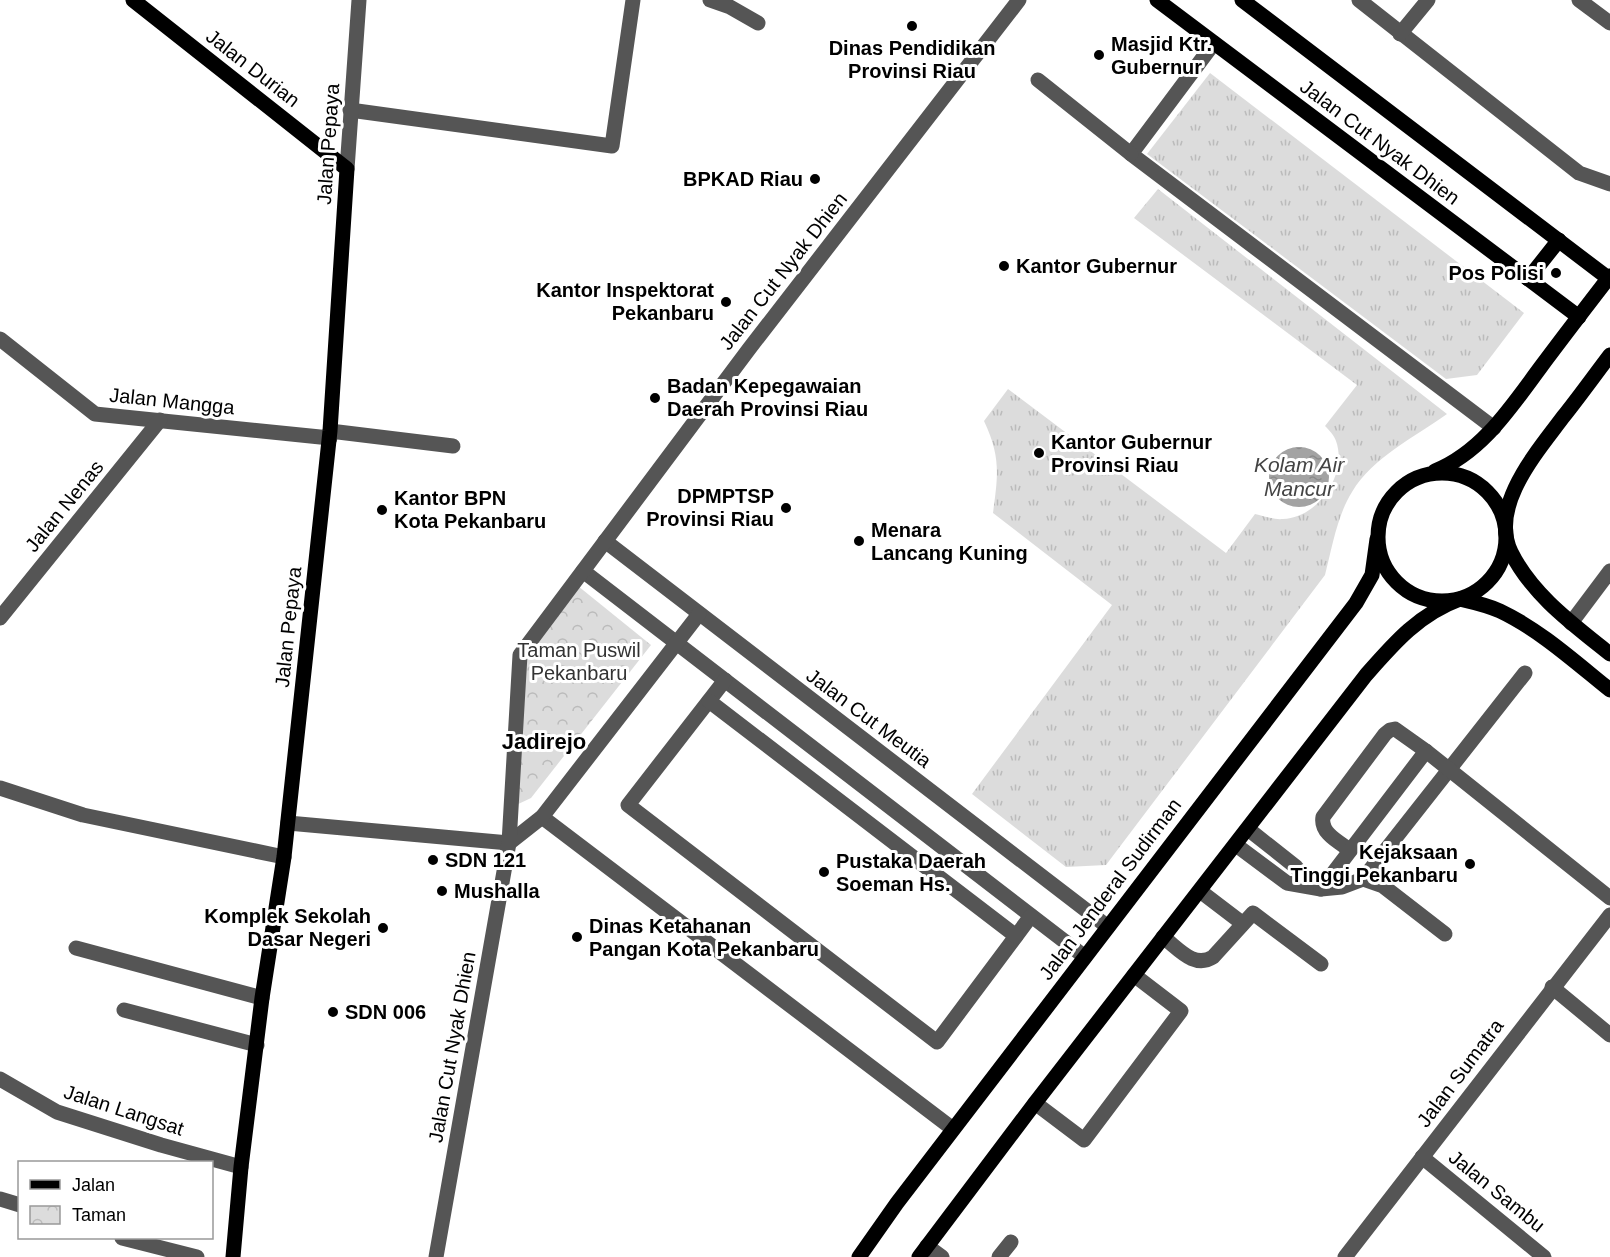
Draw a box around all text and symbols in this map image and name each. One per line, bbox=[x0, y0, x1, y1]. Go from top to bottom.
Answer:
marker: Dinas Pendidikan Provinsi Riau bbox=[905, 19, 919, 33]
street label: Jalan Durian bbox=[202, 25, 304, 111]
place label: Masjid Ktr. Gubernur bbox=[1111, 33, 1212, 78]
place label: Dinas Pendidikan Provinsi Riau bbox=[829, 37, 995, 82]
marker: Masjid Ktr. Gubernur bbox=[1092, 48, 1106, 62]
street label: Jalan Cut Nyak Dhien bbox=[1296, 75, 1464, 209]
street label: Jalan Pepaya bbox=[313, 82, 343, 205]
place label: BPKAD Riau bbox=[683, 168, 803, 190]
marker: BPKAD Riau bbox=[808, 172, 822, 186]
street label: Jalan Cut Nyak Dhien bbox=[715, 188, 851, 354]
place label: Kantor Gubernur bbox=[1016, 255, 1177, 277]
marker: Kantor Gubernur bbox=[997, 259, 1011, 273]
place label: Pos Polisi bbox=[1448, 262, 1544, 284]
marker: Pos Polisi bbox=[1549, 266, 1563, 280]
place label: Kantor Inspektorat Pekanbaru bbox=[536, 279, 714, 324]
marker: Kantor Inspektorat Pekanbaru bbox=[719, 295, 733, 309]
place label: Badan Kepegawaian Daerah Provinsi Riau bbox=[667, 375, 868, 420]
street label: Jalan Mangga bbox=[108, 383, 236, 419]
marker: Badan Kepegawaian Daerah Provinsi Riau bbox=[648, 391, 662, 405]
place label: Kantor Gubernur Provinsi Riau bbox=[1051, 431, 1212, 476]
marker: Kantor Gubernur Provinsi Riau bbox=[1032, 446, 1046, 460]
water label: Kolam Air Mancur bbox=[1254, 453, 1345, 500]
street label: Jalan Nenas bbox=[20, 456, 108, 556]
place label: DPMPTSP Provinsi Riau bbox=[646, 485, 774, 530]
place label: Kantor BPN Kota Pekanbaru bbox=[394, 487, 546, 532]
marker: DPMPTSP Provinsi Riau bbox=[779, 501, 793, 515]
marker: Kantor BPN Kota Pekanbaru bbox=[375, 503, 389, 517]
place label: Menara Lancang Kuning bbox=[871, 519, 1028, 564]
marker: Menara Lancang Kuning bbox=[852, 534, 866, 548]
street label: Jalan Pepaya bbox=[271, 565, 305, 688]
park label: Taman Puswil Pekanbaru bbox=[517, 639, 641, 684]
street label: Jalan Cut Meutia bbox=[802, 664, 936, 772]
district label: Jadirejo bbox=[502, 729, 586, 754]
street label: Jalan Jenderal Sudirman bbox=[1035, 794, 1185, 984]
place label: Kejaksaan Tinggi Pekanbaru bbox=[1291, 841, 1458, 886]
place label: SDN 121 bbox=[445, 849, 526, 871]
place label: Pustaka Daerah Soeman Hs. bbox=[836, 850, 986, 895]
marker: SDN 121 bbox=[426, 853, 440, 867]
marker: Kejaksaan Tinggi Pekanbaru bbox=[1463, 857, 1477, 871]
marker: Pustaka Daerah Soeman Hs. bbox=[817, 865, 831, 879]
place label: Mushalla bbox=[454, 880, 540, 902]
marker: Mushalla bbox=[435, 884, 449, 898]
place label: Komplek Sekolah Dasar Negeri bbox=[204, 905, 371, 950]
place label: Dinas Ketahanan Pangan Kota Pekanbaru bbox=[589, 915, 819, 960]
marker: Komplek Sekolah Dasar Negeri bbox=[376, 921, 390, 935]
marker: Dinas Ketahanan Pangan Kota Pekanbaru bbox=[570, 930, 584, 944]
street label: Jalan Cut Nyak Dhien bbox=[424, 950, 480, 1144]
place label: SDN 006 bbox=[345, 1001, 426, 1023]
marker: SDN 006 bbox=[326, 1005, 340, 1019]
street label: Jalan Sumatra bbox=[1412, 1014, 1508, 1131]
street label: Jalan Langsat bbox=[61, 1080, 187, 1140]
street label: Jalan Sambu bbox=[1445, 1146, 1549, 1236]
legend bbox=[18, 1161, 213, 1239]
text: Jalan bbox=[72, 1175, 115, 1195]
text: Taman bbox=[72, 1205, 126, 1225]

